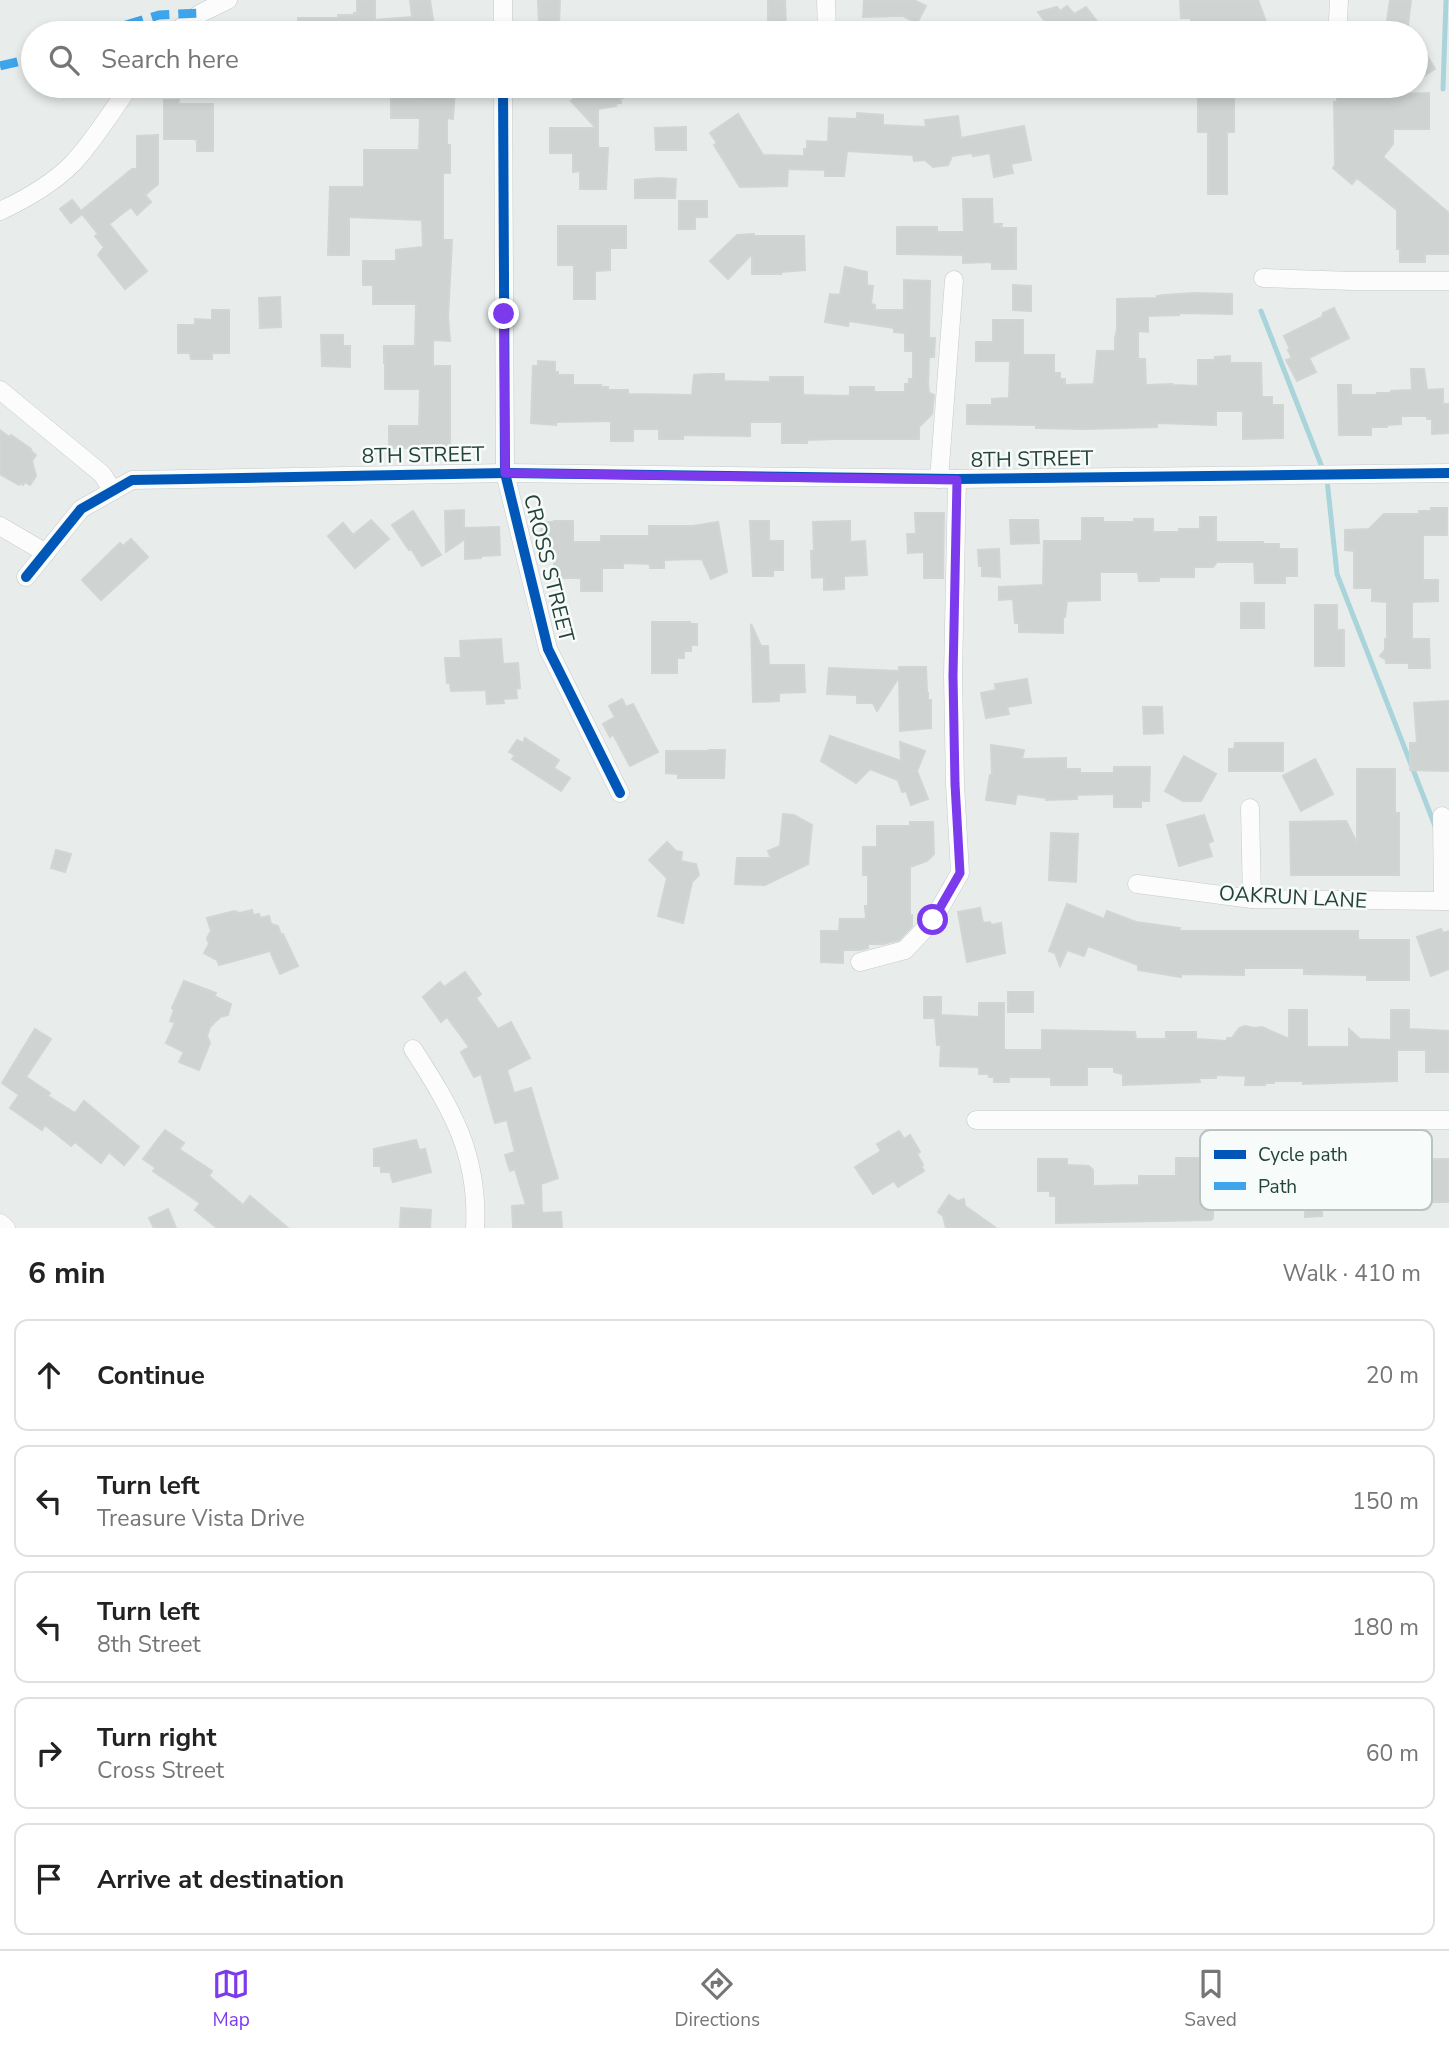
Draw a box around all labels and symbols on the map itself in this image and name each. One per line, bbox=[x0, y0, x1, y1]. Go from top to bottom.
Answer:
route end bbox=[488, 298, 519, 329]
street label: 8TH STREET bbox=[361, 440, 485, 470]
street label: 8TH STREET bbox=[970, 444, 1094, 474]
street label: CROSS STREET bbox=[517, 491, 581, 645]
street label: OAKRUN LANE bbox=[1218, 879, 1368, 915]
route start bbox=[917, 904, 948, 935]
legend bbox=[1200, 1130, 1432, 1210]
text: Cycle path bbox=[1258, 1142, 1348, 1168]
text: Path bbox=[1258, 1174, 1297, 1200]

